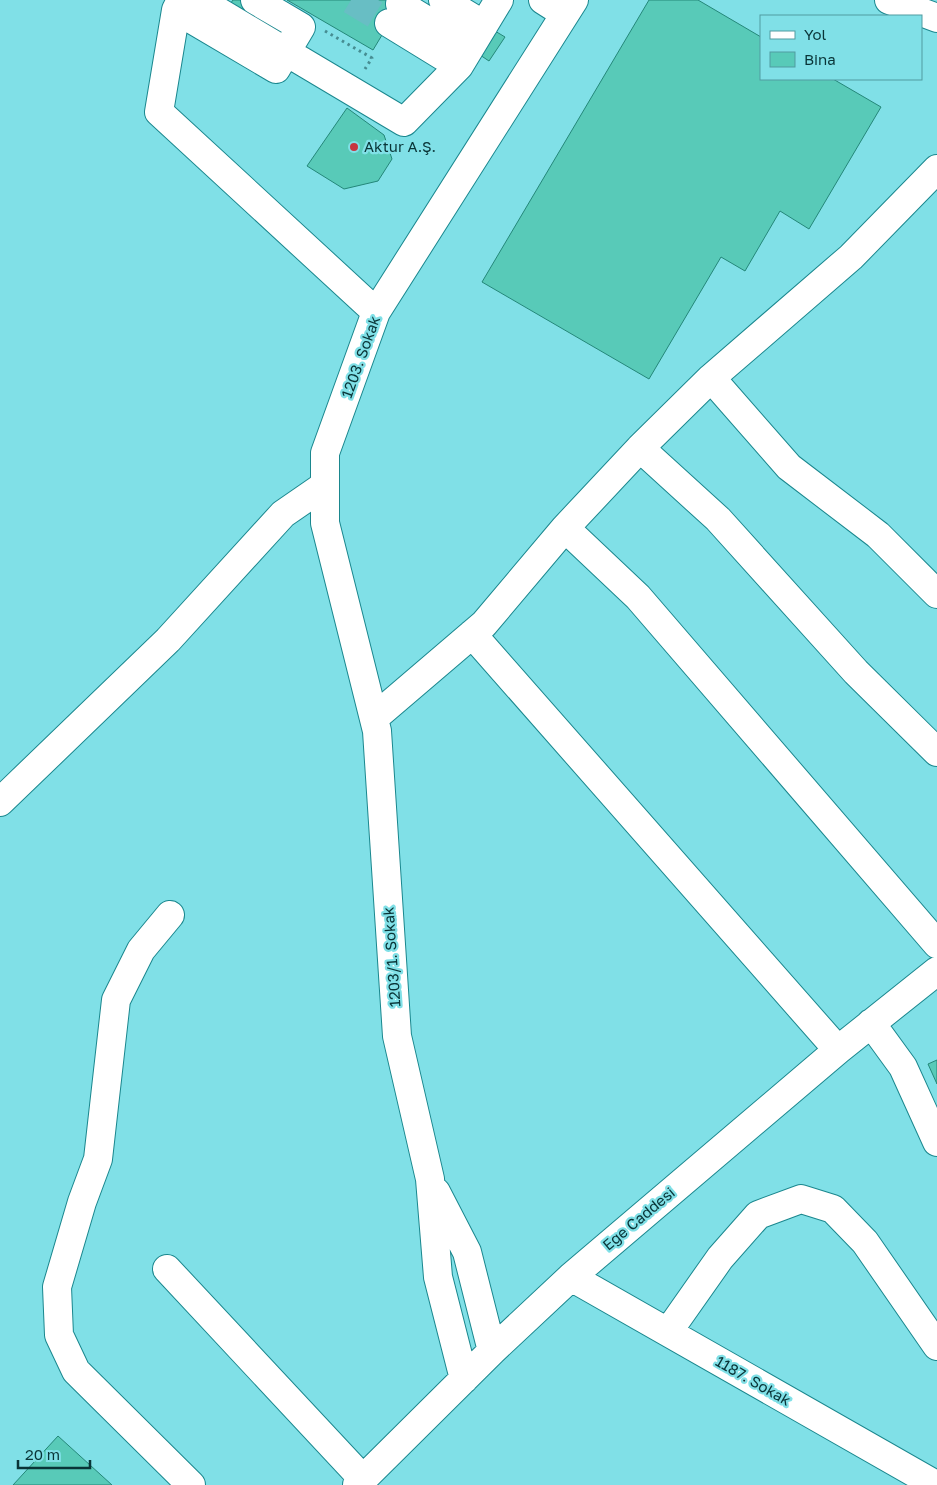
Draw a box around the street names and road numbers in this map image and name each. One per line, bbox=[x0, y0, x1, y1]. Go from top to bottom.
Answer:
street label: 1203. Sokak bbox=[337, 313, 383, 400]
street label: 1203/1. Sokak bbox=[378, 906, 403, 1008]
street label: Ege Caddesi bbox=[599, 1183, 678, 1254]
street label: 1187. Sokak bbox=[713, 1351, 795, 1409]

